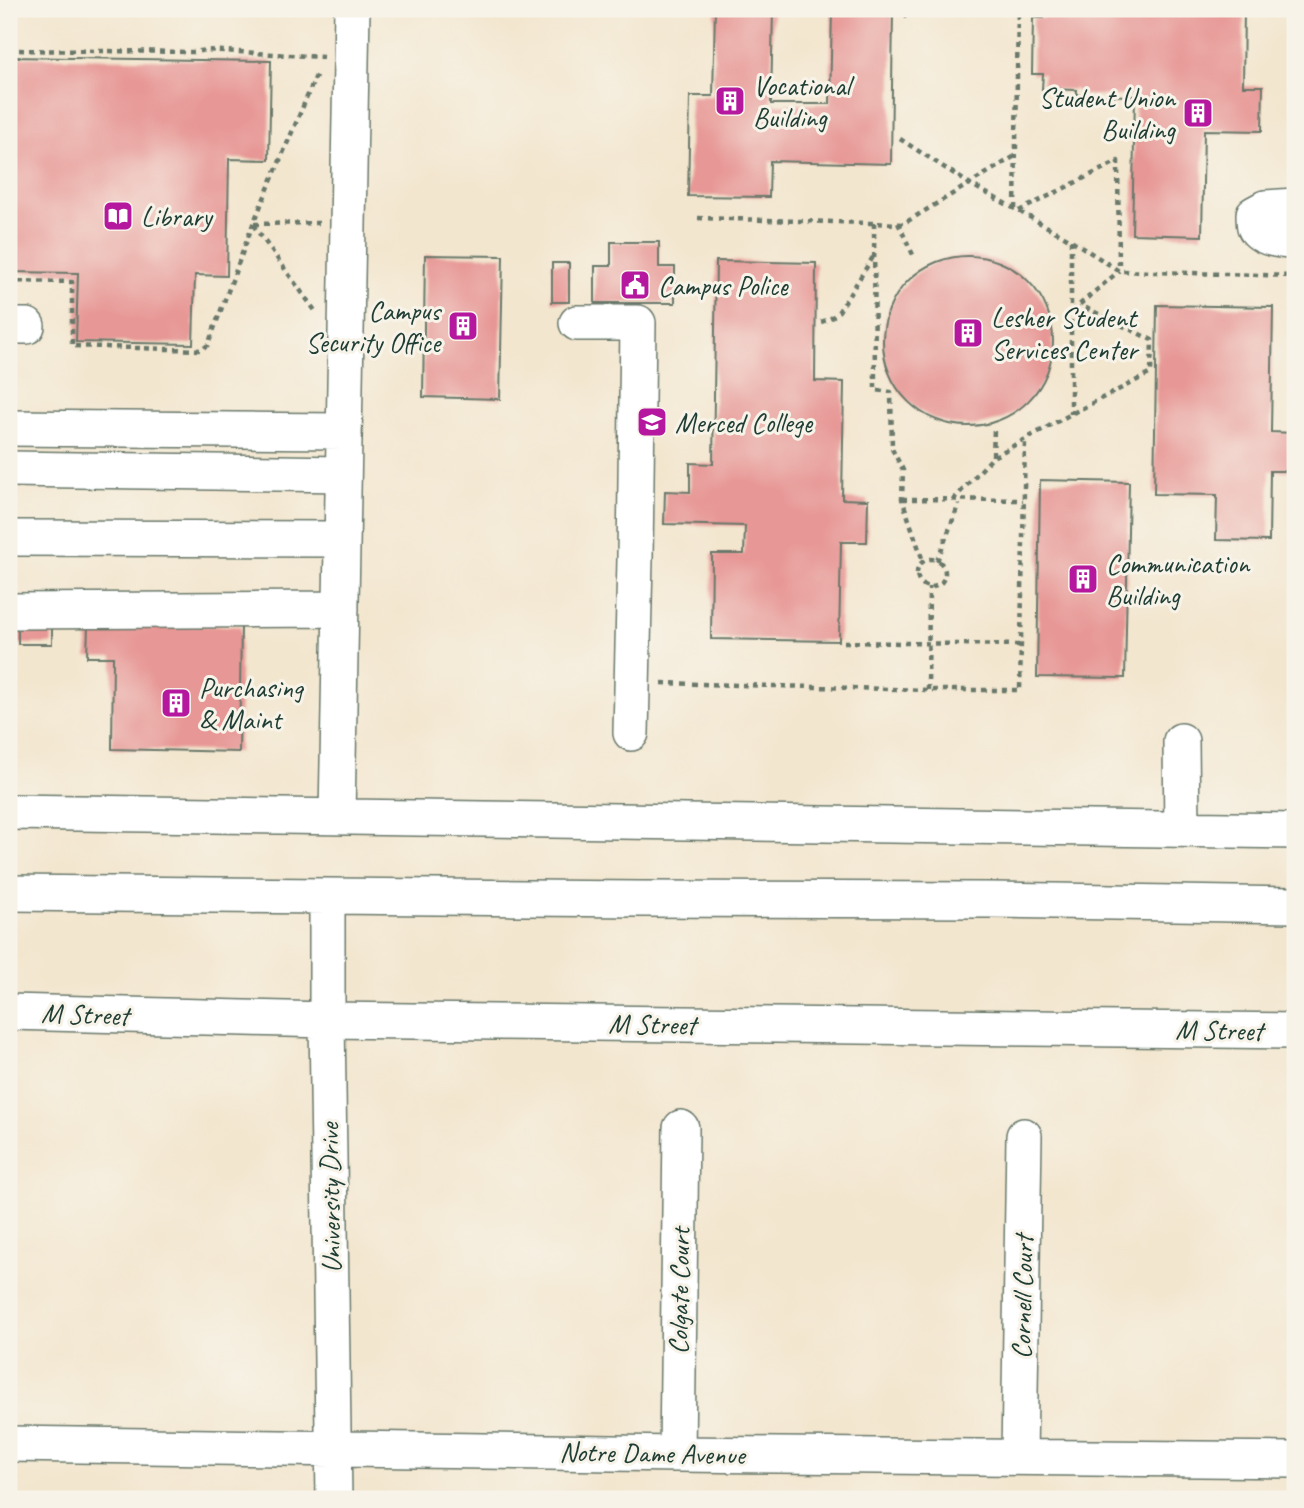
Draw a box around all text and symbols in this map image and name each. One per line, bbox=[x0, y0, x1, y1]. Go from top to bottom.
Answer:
place label: Vocational Building bbox=[753, 68, 855, 135]
place label: Student Union Building bbox=[1039, 80, 1176, 147]
building icon: Vocational Building bbox=[713, 84, 747, 118]
building icon: Student Union Building bbox=[1181, 96, 1215, 130]
library icon: Library bbox=[101, 199, 135, 233]
place label: Library bbox=[141, 199, 214, 234]
public building icon: Campus Police bbox=[618, 268, 652, 302]
place label: Campus Police bbox=[658, 268, 789, 303]
place label: Campus Security Office bbox=[306, 293, 442, 360]
place label: Lesher Student Services Center bbox=[991, 300, 1140, 367]
building icon: Campus Security Office bbox=[446, 309, 480, 343]
building icon: Lesher Student Services Center bbox=[951, 316, 985, 350]
school or university icon: Merced College bbox=[635, 405, 669, 439]
place label: Merced College bbox=[675, 405, 814, 440]
place label: Communication Building bbox=[1106, 546, 1251, 613]
building icon: Communication Building bbox=[1066, 562, 1100, 596]
place label: Purchasing & Maint bbox=[199, 670, 305, 737]
building icon: Purchasing & Maint bbox=[159, 686, 193, 720]
street label: M Street bbox=[41, 995, 133, 1033]
street label: M Street bbox=[608, 1006, 700, 1042]
street label: M Street bbox=[1175, 1012, 1267, 1048]
street label: University Drive bbox=[311, 1121, 349, 1274]
street label: Colgate Court bbox=[660, 1224, 698, 1355]
street label: Cornell Court bbox=[1003, 1231, 1041, 1359]
street label: Notre Dame Avenue bbox=[559, 1434, 747, 1472]

